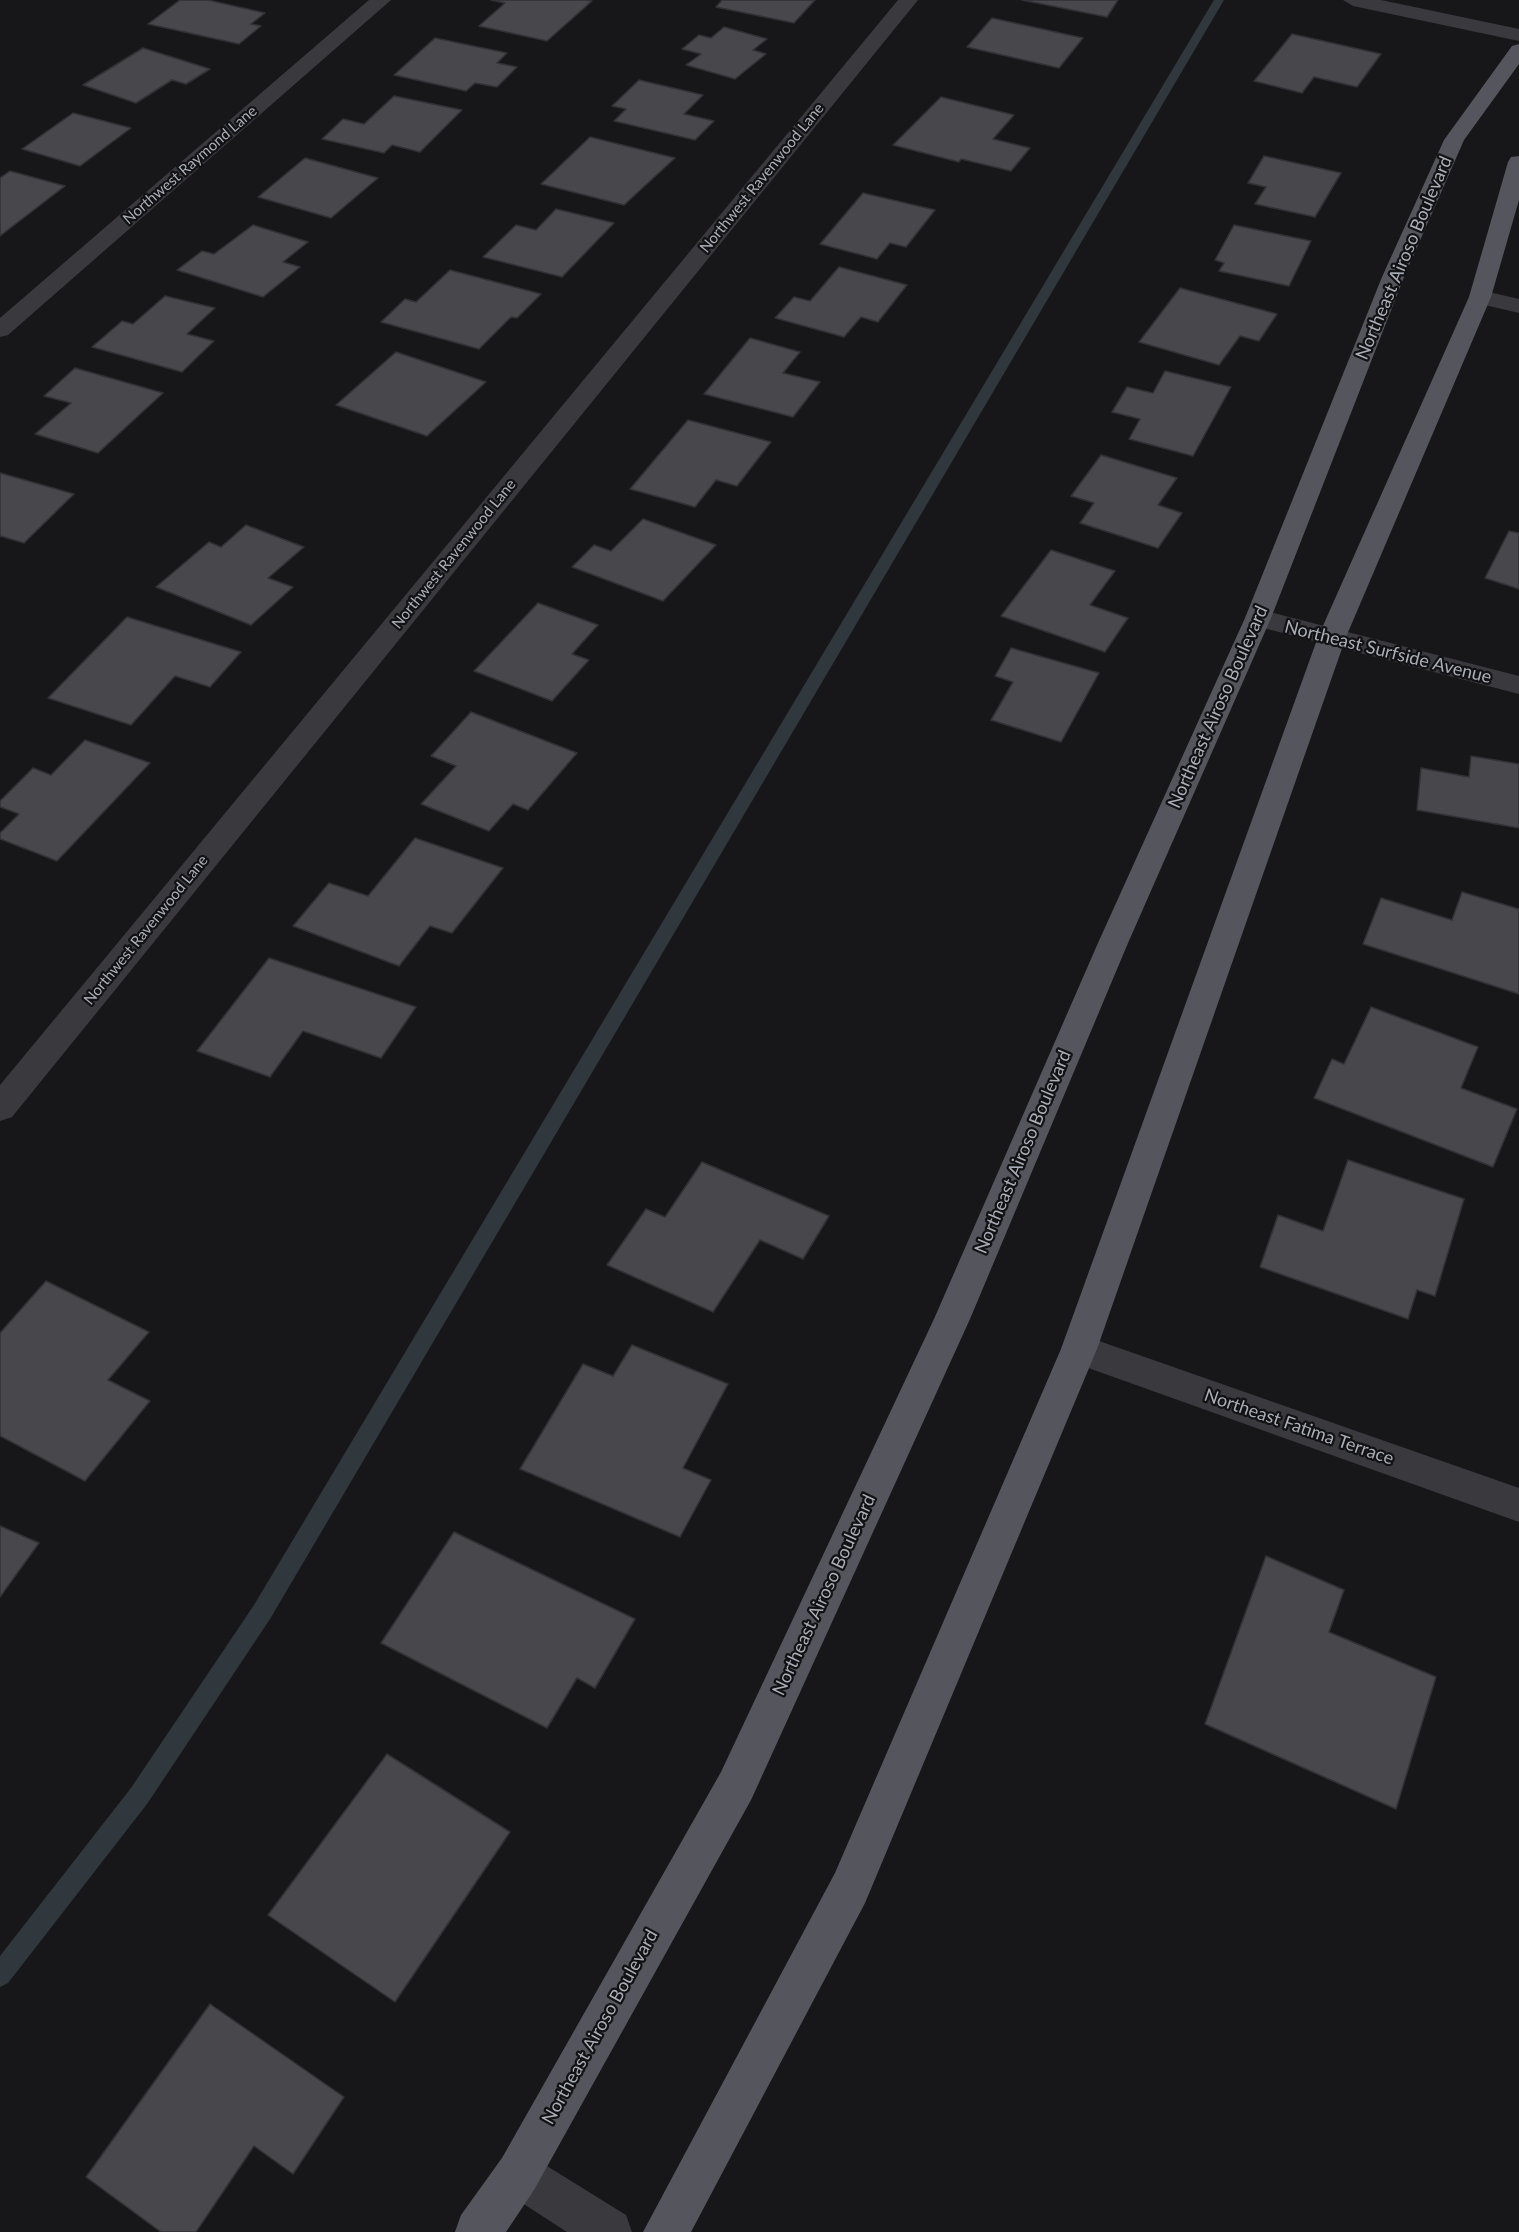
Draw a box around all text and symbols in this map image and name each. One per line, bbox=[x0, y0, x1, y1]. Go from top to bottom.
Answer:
street label: Northwest Ravenwood Lane bbox=[696, 100, 828, 256]
street label: Northwest Raymond Lane bbox=[119, 102, 261, 228]
street label: Northeast Airoso Boulevard bbox=[1351, 153, 1457, 363]
street label: Northwest Ravenwood Lane bbox=[388, 476, 520, 632]
street label: Northeast Airoso Boulevard bbox=[1164, 603, 1272, 811]
street label: Northeast Surfside Avenue bbox=[1282, 616, 1494, 688]
street label: Northwest Ravenwood Lane bbox=[80, 852, 212, 1008]
street label: Northeast Airoso Boulevard bbox=[970, 1047, 1076, 1257]
street label: Northeast Fatima Terrace bbox=[1201, 1384, 1397, 1470]
street label: Northeast Airoso Boulevard bbox=[768, 1491, 880, 1699]
street label: Northeast Airoso Boulevard bbox=[537, 1926, 663, 2128]

